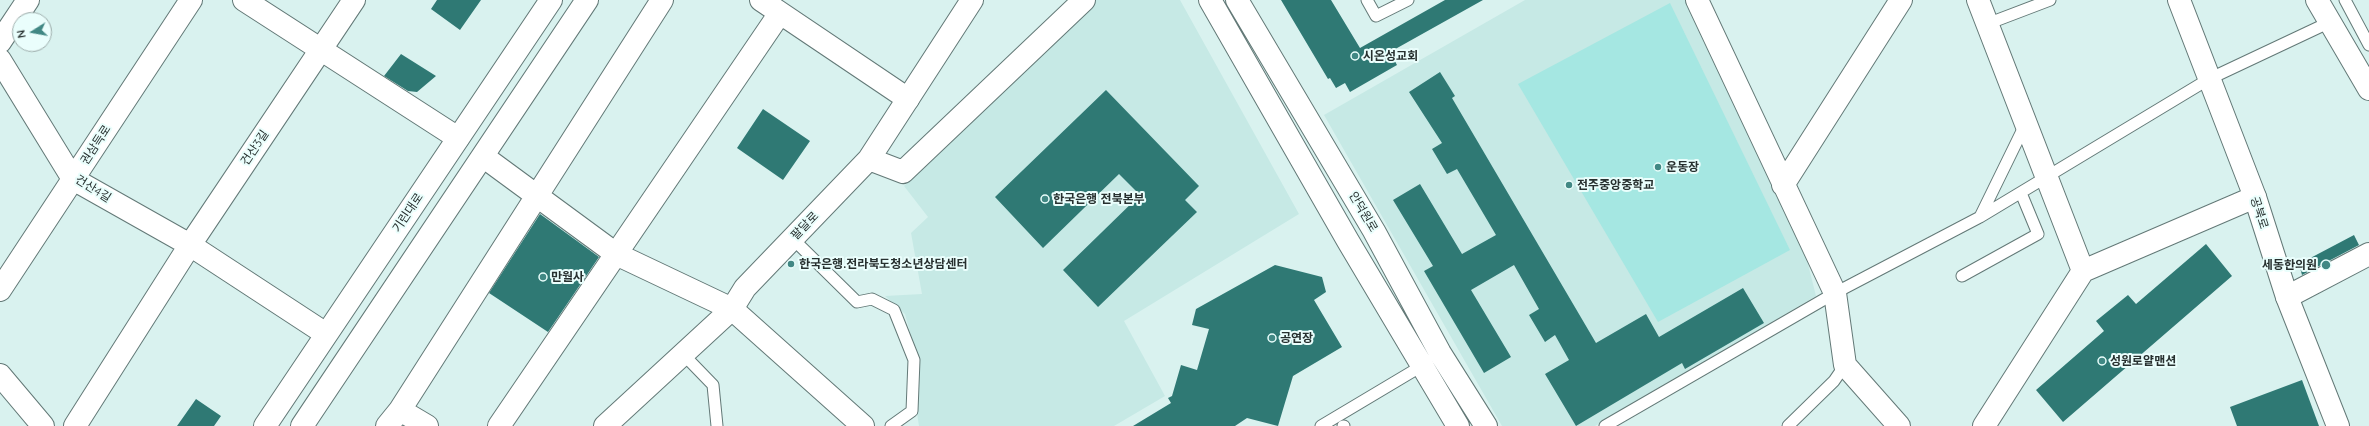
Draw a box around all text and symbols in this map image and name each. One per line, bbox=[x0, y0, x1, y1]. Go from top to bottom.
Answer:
north arrow bbox=[12, 12, 52, 52]
text: N bbox=[14, 29, 29, 39]
place label: 시온성교회 bbox=[1363, 49, 1418, 63]
marker: 시온성교회 bbox=[1350, 51, 1360, 61]
street label: 권삼득로 bbox=[78, 123, 114, 167]
street label: 건산3길 bbox=[238, 128, 272, 168]
place label: 운동장 bbox=[1666, 160, 1699, 174]
marker: 운동장 bbox=[1653, 162, 1663, 172]
street label: 건산4길 bbox=[72, 172, 114, 206]
place label: 전주중앙중학교 bbox=[1577, 178, 1654, 192]
marker: 전주중앙중학교 bbox=[1564, 180, 1574, 190]
street label: 안덕원로 bbox=[1346, 189, 1380, 235]
street label: 기린대로 bbox=[390, 191, 426, 235]
place label: 한국은행 전북본부 bbox=[1053, 192, 1145, 206]
marker: 한국은행 전북본부 bbox=[1040, 194, 1050, 204]
street label: 공북로 bbox=[2247, 195, 2271, 231]
street label: 팔달로 bbox=[788, 209, 822, 243]
place label: 한국은행.전라북도청소년상담센터 bbox=[799, 257, 968, 271]
place label: 세동한의원 bbox=[2262, 258, 2317, 272]
marker: 한국은행.전라북도청소년상담센터 bbox=[786, 259, 796, 269]
marker: 세동한의원 bbox=[2320, 259, 2332, 271]
place label: 만월사 bbox=[551, 270, 584, 284]
marker: 만월사 bbox=[538, 272, 548, 282]
place label: 공연장 bbox=[1280, 331, 1313, 345]
marker: 공연장 bbox=[1267, 333, 1277, 343]
place label: 성원로얄맨션 bbox=[2110, 354, 2176, 368]
marker: 성원로얄맨션 bbox=[2097, 356, 2107, 366]

